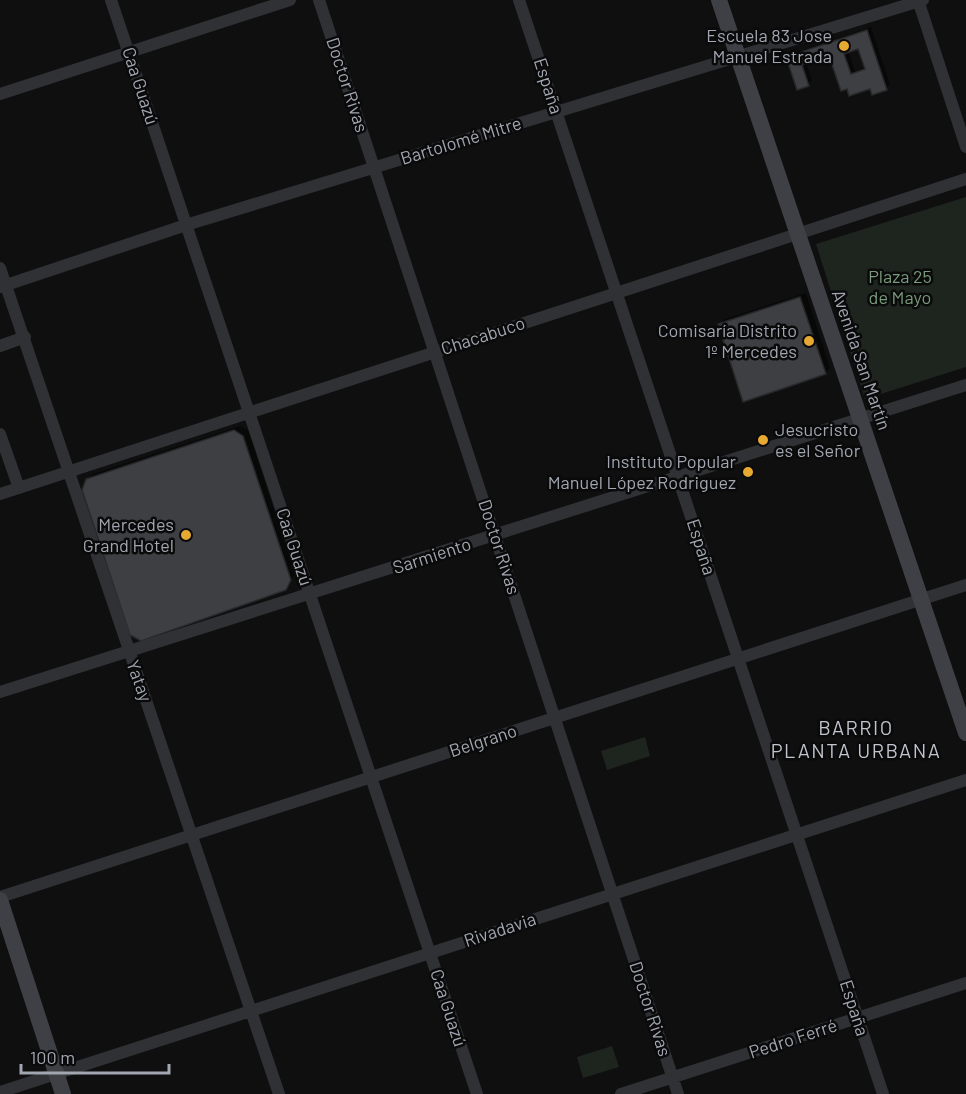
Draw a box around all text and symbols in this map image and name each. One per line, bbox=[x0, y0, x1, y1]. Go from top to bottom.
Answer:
place label: Escuela 83 Jose Manuel Estrada bbox=[706, 24, 832, 67]
street label: Doctor Rivas bbox=[322, 35, 374, 135]
marker: Escuela 83 Jose Manuel Estrada bbox=[837, 39, 851, 53]
street label: Caa Guazú bbox=[118, 44, 164, 127]
street label: España bbox=[530, 55, 568, 116]
street label: Bartolomé Mitre bbox=[398, 111, 524, 169]
park label: Plaza 25 de Mayo bbox=[868, 265, 932, 308]
street label: Avenida San Martín bbox=[828, 287, 896, 433]
street label: Chacabuco bbox=[438, 311, 527, 359]
place label: Comisaría Distrito 1º Mercedes bbox=[658, 319, 797, 362]
marker: Comisaría Distrito 1º Mercedes bbox=[802, 334, 816, 348]
place label: Jesucristo es el Señor bbox=[775, 418, 861, 461]
marker: Jesucristo es el Señor bbox=[756, 433, 770, 447]
place label: Instituto Popular Manuel López Rodriguez bbox=[548, 450, 736, 493]
marker: Instituto Popular Manuel López Rodriguez bbox=[741, 465, 755, 479]
street label: Doctor Rivas bbox=[474, 497, 526, 597]
street label: Caa Guazú bbox=[272, 505, 318, 588]
place label: Mercedes Grand Hotel bbox=[83, 513, 174, 556]
street label: España bbox=[683, 516, 721, 577]
marker: Mercedes Grand Hotel bbox=[179, 528, 193, 542]
street label: Sarmiento bbox=[390, 532, 474, 578]
street label: Yatay bbox=[122, 657, 158, 704]
district label: BARRIO PLANTA URBANA bbox=[771, 715, 941, 762]
street label: Belgrano bbox=[446, 719, 519, 761]
street label: Rivadavia bbox=[461, 907, 538, 951]
street label: Doctor Rivas bbox=[625, 959, 677, 1059]
street label: Caa Guazú bbox=[426, 966, 472, 1049]
street label: España bbox=[836, 977, 874, 1038]
street label: Pedro Ferré bbox=[746, 1013, 840, 1063]
scale bar bbox=[21, 1037, 170, 1075]
text: 100 m bbox=[30, 1046, 75, 1068]

